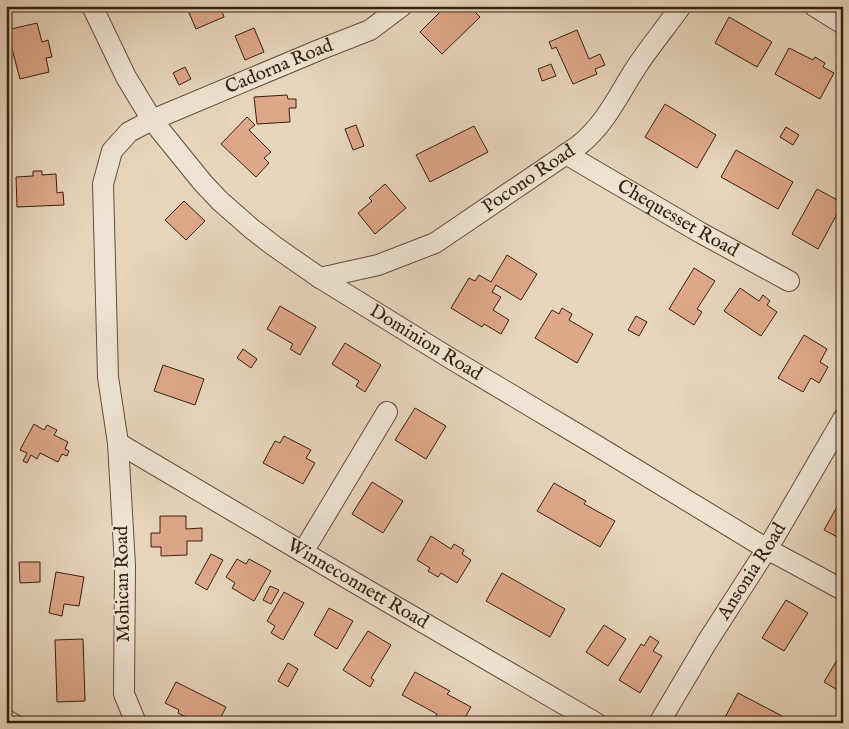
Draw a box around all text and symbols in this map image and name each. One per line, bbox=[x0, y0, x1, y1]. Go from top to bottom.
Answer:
street label: Cadorna Road bbox=[222, 33, 337, 100]
street label: Pocono Road bbox=[478, 139, 581, 219]
street label: Chequesset Road bbox=[613, 174, 743, 263]
street label: Dominion Road bbox=[365, 299, 487, 387]
street label: Ansonia Road bbox=[712, 518, 792, 625]
street label: Mohican Road bbox=[110, 525, 136, 642]
street label: Winneconnett Road bbox=[283, 533, 433, 635]

